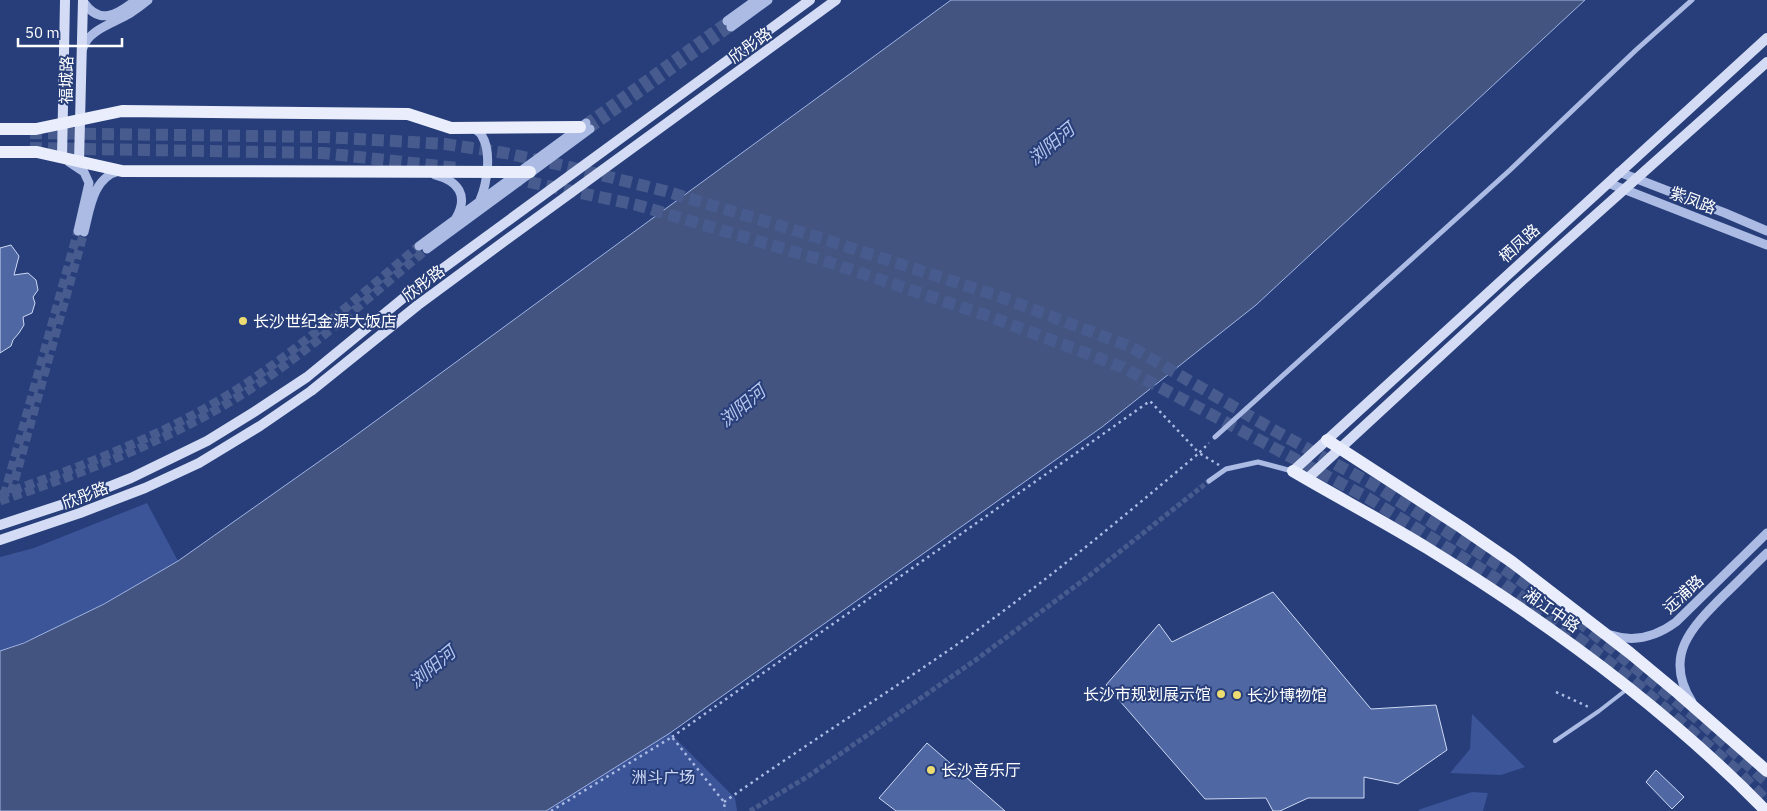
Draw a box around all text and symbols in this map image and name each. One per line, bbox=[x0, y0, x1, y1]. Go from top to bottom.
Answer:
scale bar bbox=[18, 15, 121, 47]
text: 50 m bbox=[25, 23, 60, 42]
street label: 欣彤路 bbox=[725, 23, 775, 67]
street label: 福城路 bbox=[56, 56, 76, 104]
water label: 浏阳河 bbox=[1023, 116, 1081, 170]
street label: 紫凤路 bbox=[1667, 182, 1719, 218]
street label: 栖凤路 bbox=[1494, 220, 1544, 266]
street label: 欣彤路 bbox=[398, 261, 448, 305]
place label: 长沙世纪金源大饭店 bbox=[253, 311, 397, 331]
marker: 长沙世纪金源大饭店 bbox=[237, 315, 249, 327]
water label: 浏阳河 bbox=[714, 378, 772, 432]
street label: 欣彤路 bbox=[59, 477, 111, 513]
street label: 远浦路 bbox=[1659, 570, 1707, 618]
street label: 湘江中路 bbox=[1520, 583, 1584, 637]
water label: 浏阳河 bbox=[404, 639, 462, 693]
place label: 长沙市规划展示馆 bbox=[1083, 684, 1211, 704]
place label: 长沙博物馆 bbox=[1247, 685, 1327, 705]
marker: 长沙市规划展示馆 bbox=[1215, 688, 1227, 700]
marker: 长沙博物馆 bbox=[1231, 689, 1243, 701]
place label: 长沙音乐厅 bbox=[941, 760, 1021, 780]
marker: 长沙音乐厅 bbox=[925, 764, 937, 776]
park label: 洲斗广场 bbox=[631, 767, 695, 787]

